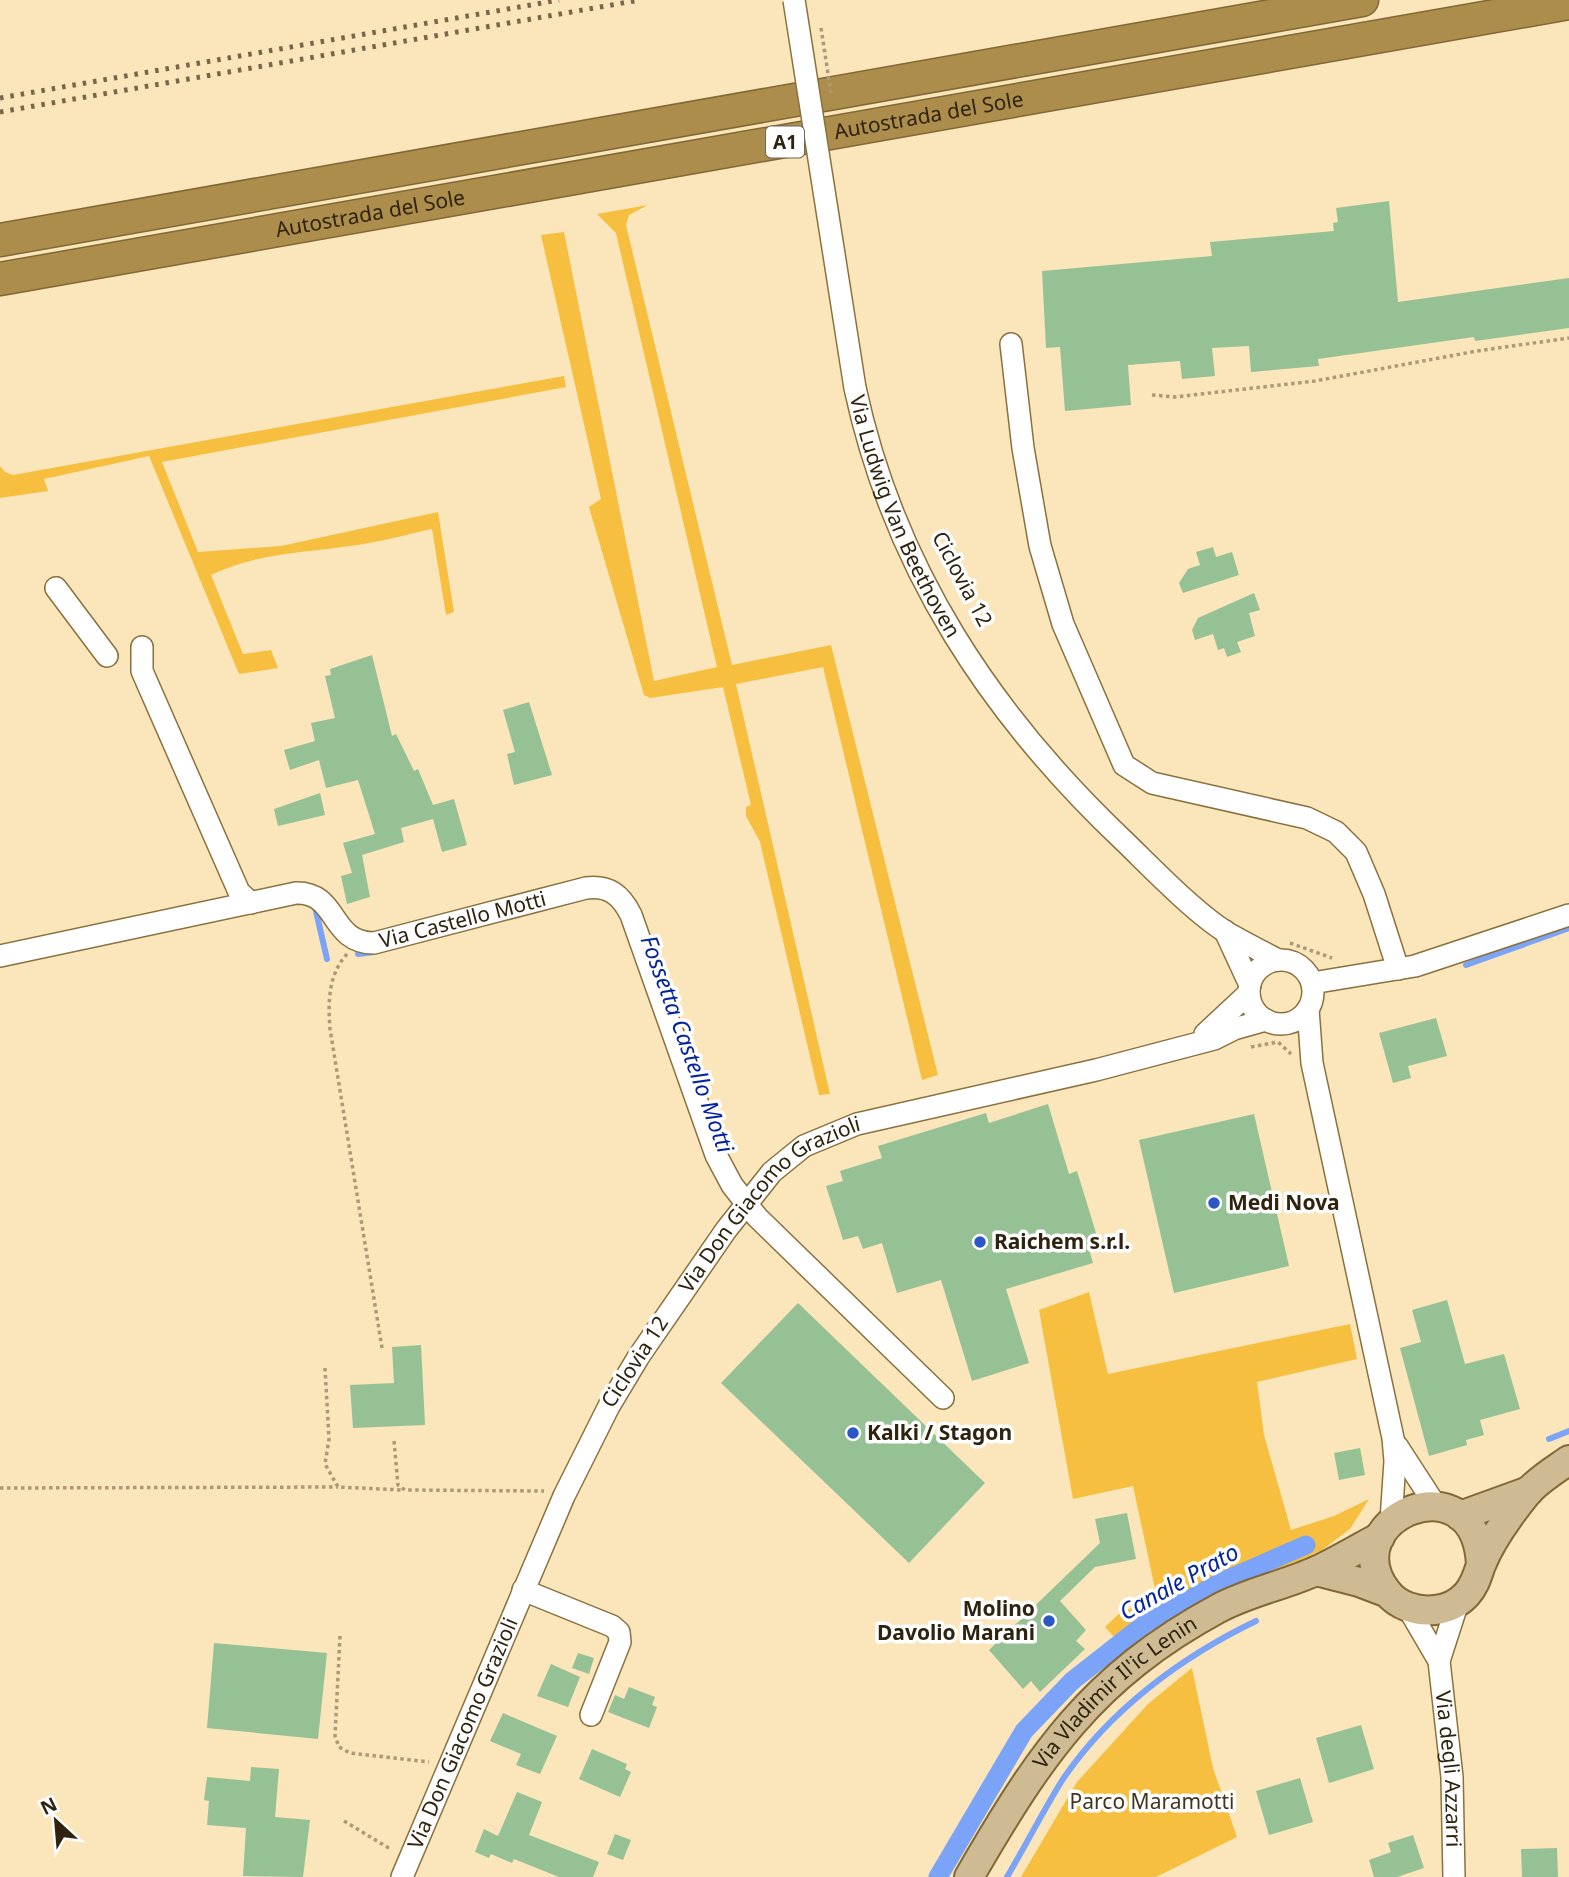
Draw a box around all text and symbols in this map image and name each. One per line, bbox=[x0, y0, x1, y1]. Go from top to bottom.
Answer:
street label: Autostrada del Sole bbox=[832, 84, 1025, 145]
road number: A1 bbox=[766, 126, 804, 158]
street label: Autostrada del Sole bbox=[273, 182, 467, 243]
street label: Via Ludwig Van Beethoven bbox=[844, 392, 967, 643]
street label: Ciclovia 12 bbox=[926, 526, 1000, 631]
street label: Via Castello Motti bbox=[376, 884, 549, 954]
water label: Fossetta Castello Motti bbox=[634, 930, 743, 1158]
street label: Via Don Giacomo Grazioli bbox=[672, 1109, 863, 1298]
place label: Medi Nova bbox=[1228, 1188, 1340, 1216]
marker: Medi Nova bbox=[1206, 1195, 1222, 1211]
place label: Raichem s.r.l. bbox=[994, 1227, 1130, 1255]
marker: Raichem s.r.l. bbox=[972, 1234, 988, 1250]
street label: Ciclovia 12 bbox=[594, 1310, 674, 1413]
place label: Kalki / Stagon bbox=[867, 1418, 1012, 1446]
marker: Kalki / Stagon bbox=[845, 1425, 861, 1441]
water label: Canale Prato bbox=[1113, 1535, 1244, 1627]
place label: Molino Davolio Marani bbox=[877, 1594, 1035, 1646]
street label: Via Vladimir Il'ic Lenin bbox=[1026, 1609, 1202, 1774]
street label: Via Don Giacomo Grazioli bbox=[400, 1613, 524, 1853]
marker: Molino Davolio Marani bbox=[1041, 1613, 1057, 1629]
street label: Via degli Azzarri bbox=[1429, 1689, 1468, 1848]
north arrow bbox=[21, 1786, 91, 1856]
park label: Parco Maramotti bbox=[1070, 1787, 1234, 1815]
text: N bbox=[36, 1791, 61, 1821]

